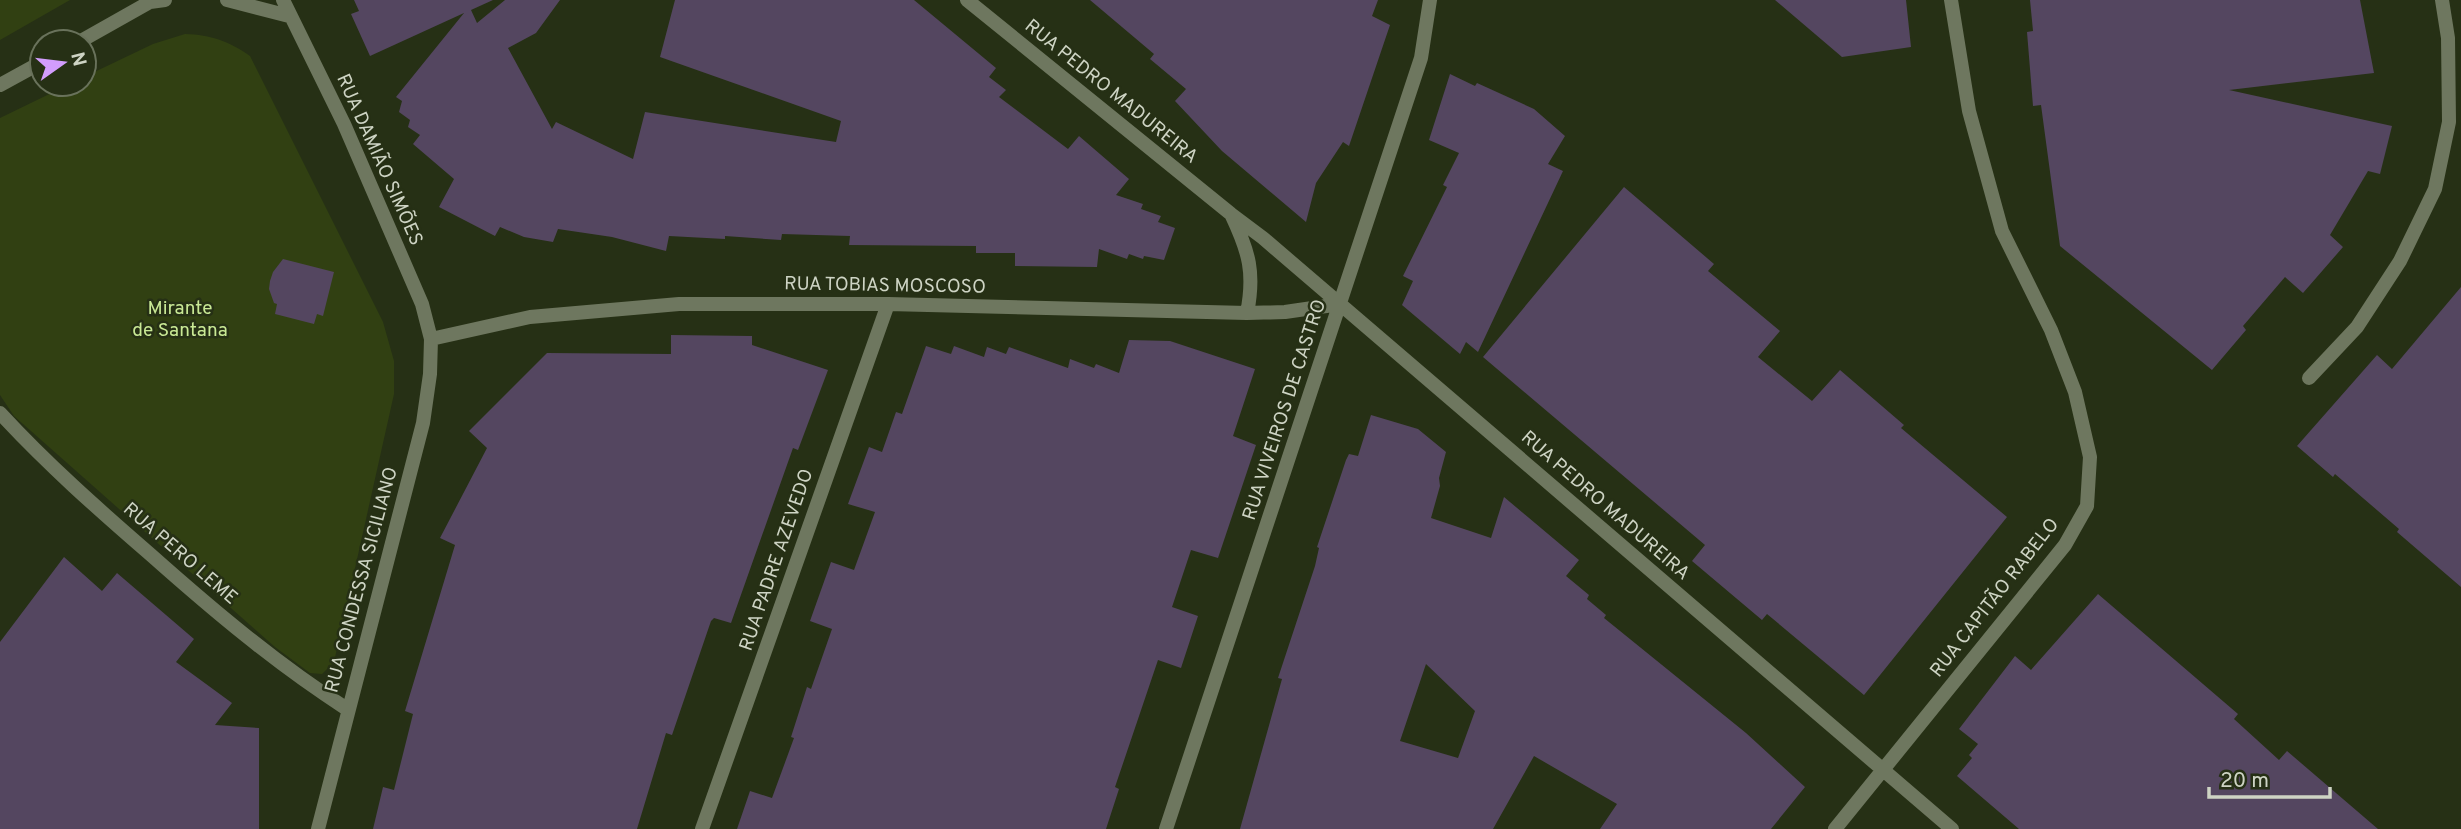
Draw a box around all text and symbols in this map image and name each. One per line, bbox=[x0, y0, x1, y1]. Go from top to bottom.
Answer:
street label: RUA PEDRO MADUREIRA bbox=[1019, 15, 1203, 169]
north arrow bbox=[28, 28, 98, 98]
text: N bbox=[64, 50, 91, 69]
street label: RUA DAMIÃO SIMÕES bbox=[330, 70, 429, 250]
street label: RUA TOBIAS MOSCOSO bbox=[784, 272, 986, 300]
street label: RUA VIVEIROS DE CASTRO bbox=[1238, 296, 1332, 524]
park label: Mirante de Santana bbox=[132, 297, 228, 343]
street label: RUA PEDRO MADUREIRA bbox=[1516, 426, 1694, 586]
street label: RUA CONDESSA SICILIANO bbox=[320, 464, 404, 696]
street label: RUA PADRE AZEVEDO bbox=[735, 466, 819, 654]
street label: RUA PERO LEME bbox=[118, 498, 242, 610]
street label: RUA CAPITÃO RABELO bbox=[1925, 513, 2065, 683]
scale bar bbox=[2209, 756, 2330, 800]
text: 20 m bbox=[2220, 768, 2269, 795]

